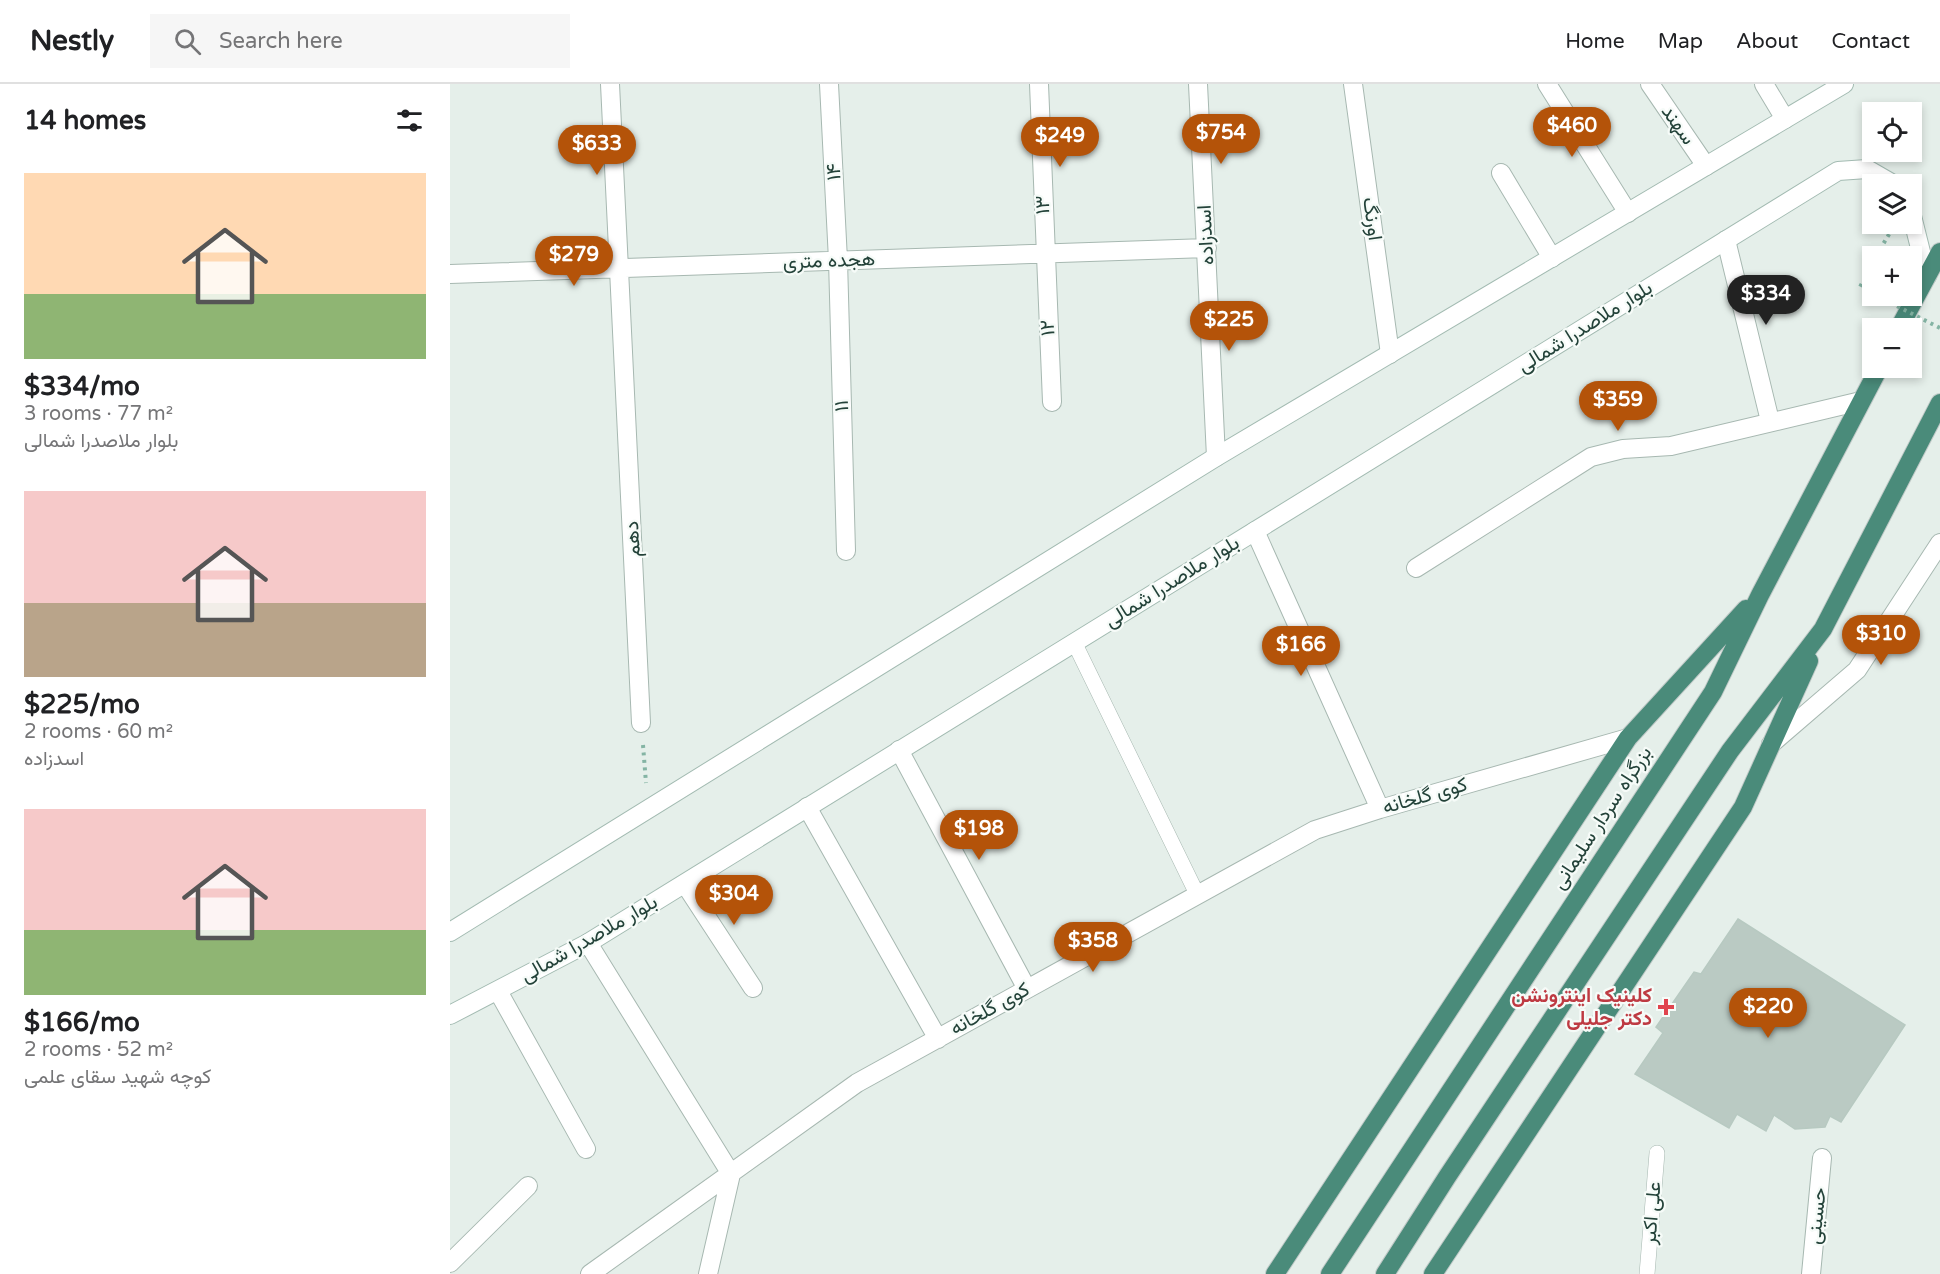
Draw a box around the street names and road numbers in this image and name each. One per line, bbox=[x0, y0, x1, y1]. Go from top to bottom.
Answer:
street label: سهند bbox=[1656, 100, 1700, 150]
street label: ۱۴ bbox=[822, 163, 846, 181]
street label: ۱۳ bbox=[1031, 195, 1055, 215]
street label: اورنگ bbox=[1357, 196, 1387, 242]
street label: اسدزاده bbox=[1192, 204, 1220, 266]
street label: هجده متری bbox=[782, 247, 876, 275]
street label: بلوار ملاصدرا شمالی bbox=[1513, 276, 1657, 378]
street label: ۱۲ bbox=[1036, 319, 1060, 337]
street label: ۱۱ bbox=[830, 400, 854, 412]
street label: دهم bbox=[620, 520, 646, 558]
street label: بلوار ملاصدرا شمالی bbox=[1100, 531, 1244, 633]
street label: بزرگراه سردار سلیمانی bbox=[1547, 742, 1657, 894]
street label: کوی گلخانه bbox=[1380, 772, 1470, 820]
street label: بلوار ملاصدرا شمالی bbox=[516, 890, 662, 988]
street label: کوی گلخانه bbox=[946, 977, 1034, 1041]
street label: علی اکبر bbox=[1637, 1181, 1667, 1246]
street label: حسینی bbox=[1802, 1186, 1832, 1246]

